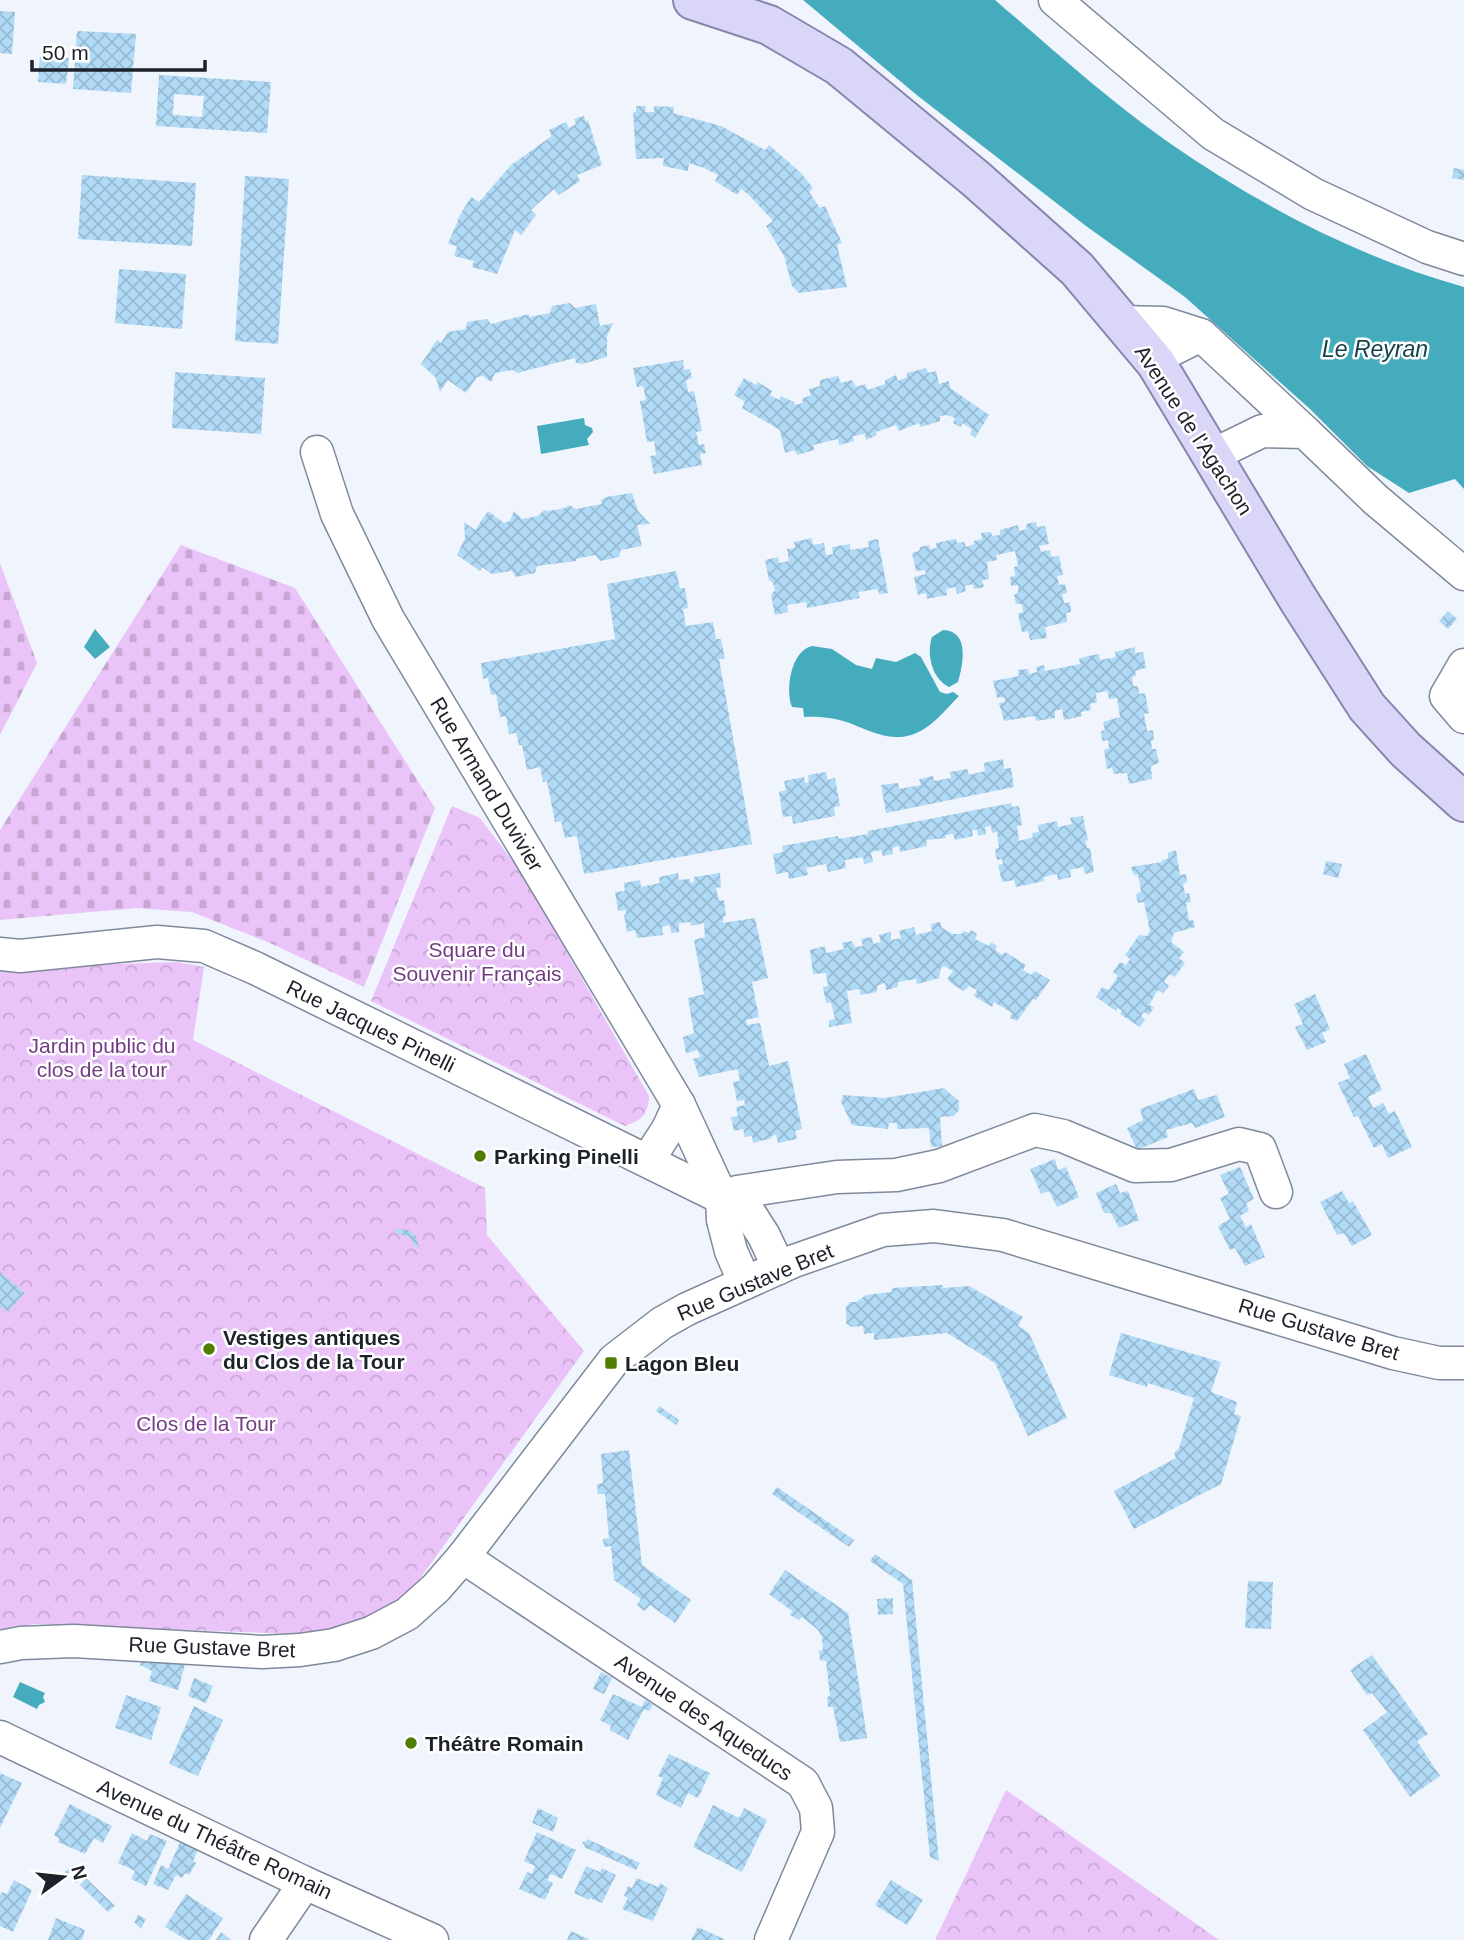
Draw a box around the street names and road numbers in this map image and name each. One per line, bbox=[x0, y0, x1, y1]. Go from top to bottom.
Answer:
street label: Avenue de l'Agachon bbox=[1131, 341, 1257, 519]
street label: Rue Armand Duvivier bbox=[426, 693, 548, 875]
street label: Rue Jacques Pinelli bbox=[283, 975, 459, 1077]
street label: Rue Gustave Bret bbox=[674, 1239, 836, 1325]
street label: Rue Gustave Bret bbox=[1236, 1294, 1402, 1364]
street label: Rue Gustave Bret bbox=[128, 1633, 296, 1661]
street label: Avenue des Aqueducs bbox=[611, 1649, 797, 1785]
street label: Avenue du Théâtre Romain bbox=[94, 1774, 336, 1904]

